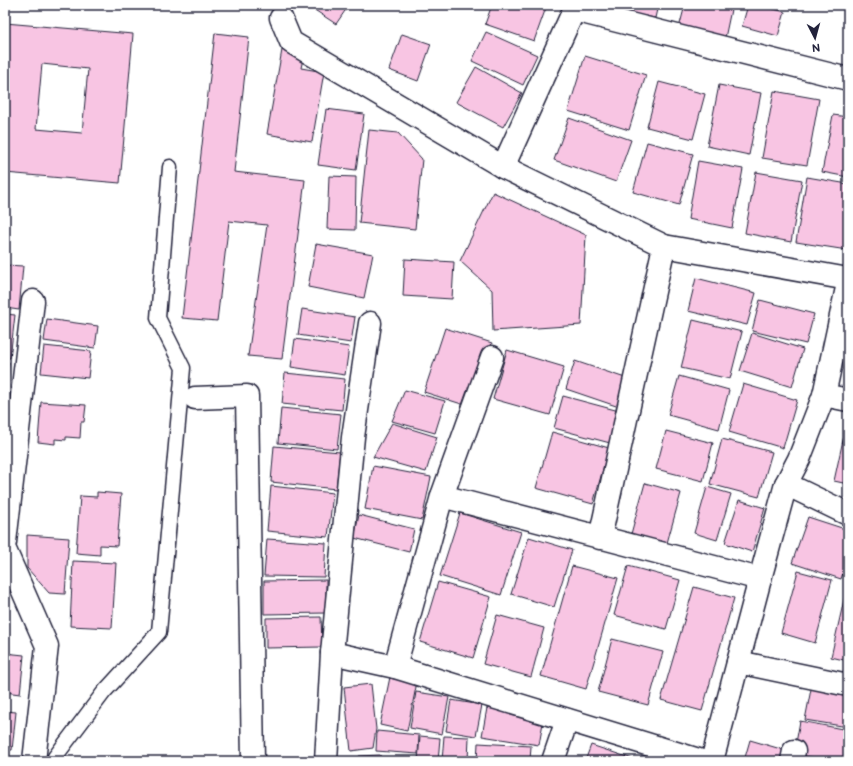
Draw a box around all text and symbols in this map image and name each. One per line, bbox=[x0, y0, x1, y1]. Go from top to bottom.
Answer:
north arrow bbox=[795, 18, 835, 58]
text: N bbox=[811, 41, 821, 54]

